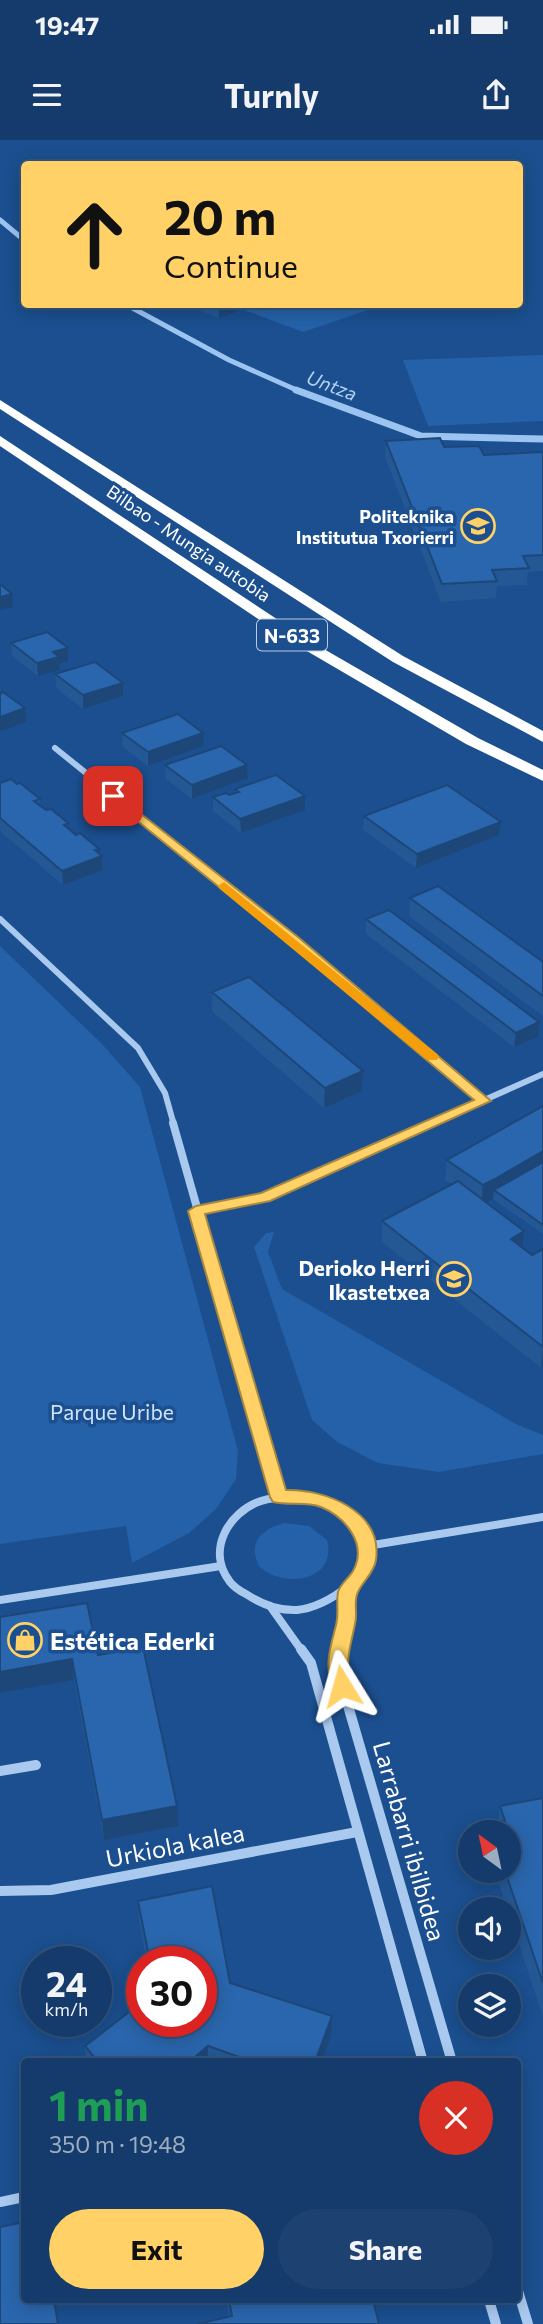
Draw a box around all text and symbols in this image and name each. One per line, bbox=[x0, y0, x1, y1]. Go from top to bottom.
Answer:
text: 19:47 bbox=[35, 9, 99, 40]
text: Turnly bbox=[224, 75, 319, 115]
icon: menu bbox=[28, 76, 66, 114]
icon: share bbox=[477, 76, 515, 114]
text: 20 m bbox=[164, 185, 276, 245]
icon: ahead bbox=[49, 189, 140, 280]
text: Continue bbox=[164, 245, 298, 285]
water label: Untza bbox=[304, 365, 360, 405]
street label: Bilbao - Mungia autobia bbox=[103, 480, 275, 606]
place label: Politeknika Institutua Txorierri bbox=[296, 505, 454, 548]
school or university icon: Politeknika Institutua Txorierri bbox=[459, 507, 497, 545]
road number: N-633 bbox=[257, 620, 327, 650]
pin bbox=[83, 766, 143, 826]
icon: arrive bbox=[94, 777, 132, 815]
place label: Derioko Herri Ikastetxea bbox=[298, 1255, 430, 1304]
school or university icon: Derioko Herri Ikastetxea bbox=[435, 1260, 473, 1298]
park label: Parque Uribe bbox=[50, 1399, 174, 1424]
shop icon: Estética Ederki bbox=[6, 1621, 44, 1659]
place label: Estética Ederki bbox=[50, 1626, 215, 1655]
position arrow bbox=[305, 1649, 379, 1723]
street label: Larrabarri ibilbidea bbox=[368, 1738, 452, 1944]
street label: Urkiola kalea bbox=[103, 1817, 247, 1873]
north arrow bbox=[458, 1820, 522, 1883]
map controls bbox=[458, 1820, 521, 2037]
button: sound bbox=[458, 1897, 521, 1960]
speed limit sign: 30 bbox=[126, 1946, 217, 2037]
text: 24 bbox=[46, 1961, 87, 2004]
button: layers bbox=[458, 1974, 521, 2037]
text: km/h bbox=[45, 1998, 88, 2020]
text: 1 min bbox=[49, 2078, 149, 2130]
button: close bbox=[419, 2081, 493, 2155]
text: 350 m · 19:48 bbox=[49, 2130, 186, 2158]
button: Exit bbox=[49, 2209, 264, 2289]
button: Share bbox=[278, 2209, 493, 2289]

